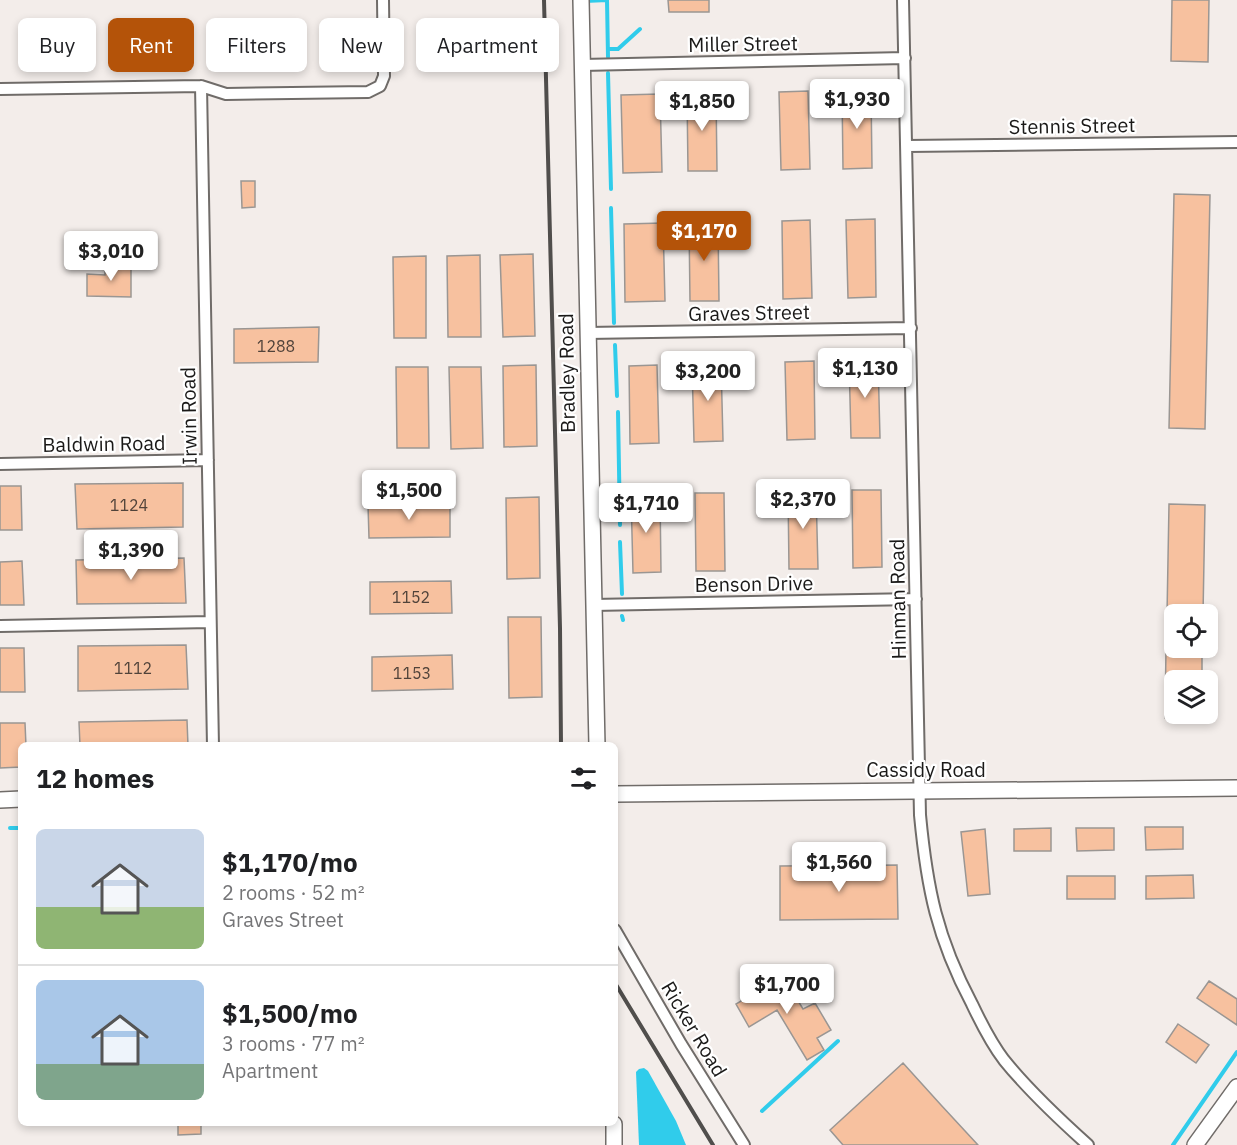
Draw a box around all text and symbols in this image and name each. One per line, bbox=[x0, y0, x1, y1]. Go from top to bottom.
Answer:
chip: Buy bbox=[18, 18, 96, 72]
chip: Rent bbox=[108, 18, 194, 72]
chip: Filters bbox=[206, 18, 307, 72]
chip: New bbox=[319, 18, 404, 72]
chip: Apartment bbox=[416, 18, 559, 72]
street label: Miller Street bbox=[688, 29, 798, 58]
pin: $1,930 bbox=[808, 79, 906, 130]
pin: $1,850 bbox=[653, 81, 751, 132]
text: $1,930 bbox=[824, 85, 890, 112]
text: $1,850 bbox=[669, 87, 735, 114]
street label: Stennis Street bbox=[1008, 111, 1136, 140]
pin: $1,170 bbox=[655, 211, 753, 262]
text: $1,170 bbox=[671, 217, 737, 244]
pin: $3,010 bbox=[62, 231, 160, 282]
text: $3,010 bbox=[78, 237, 144, 264]
street label: Graves Street bbox=[688, 298, 810, 327]
street label: Bradley Road bbox=[552, 313, 581, 433]
house number: 1288 bbox=[257, 336, 295, 356]
pin: $1,130 bbox=[816, 348, 914, 399]
pin: $3,200 bbox=[659, 351, 757, 402]
text: $1,130 bbox=[832, 354, 898, 381]
text: $3,200 bbox=[675, 357, 741, 384]
street label: Irwin Road bbox=[174, 367, 203, 465]
street label: Baldwin Road bbox=[42, 429, 166, 458]
pin: $1,500 bbox=[360, 470, 458, 521]
text: $1,500 bbox=[376, 476, 442, 503]
pin: $2,370 bbox=[754, 479, 852, 530]
pin: $1,710 bbox=[597, 483, 695, 534]
text: $2,370 bbox=[770, 485, 836, 512]
text: $1,710 bbox=[613, 489, 679, 516]
house number: 1124 bbox=[110, 495, 148, 515]
pin: $1,390 bbox=[82, 530, 180, 581]
text: $1,390 bbox=[98, 536, 164, 563]
street label: Hinman Road bbox=[883, 538, 912, 660]
street label: Benson Drive bbox=[694, 569, 814, 598]
house number: 1152 bbox=[392, 587, 430, 607]
map controls bbox=[1164, 604, 1218, 724]
button: locate bbox=[1164, 604, 1218, 658]
house number: 1112 bbox=[114, 658, 152, 678]
house number: 1153 bbox=[393, 663, 431, 683]
button: layers bbox=[1164, 670, 1218, 724]
street label: Cassidy Road bbox=[866, 756, 986, 783]
text: 12 homes bbox=[36, 761, 154, 795]
icon: filters bbox=[567, 762, 600, 795]
pin: $1,560 bbox=[790, 842, 888, 893]
text: $1,170/mo bbox=[222, 845, 358, 879]
text: $1,560 bbox=[806, 848, 872, 875]
icon: home bbox=[84, 853, 156, 925]
text: 2 rooms · 52 m² bbox=[222, 879, 365, 906]
text: Graves Street bbox=[222, 906, 344, 933]
pin: $1,700 bbox=[738, 964, 836, 1015]
text: $1,700 bbox=[754, 970, 820, 997]
street label: Ricker Road bbox=[655, 976, 734, 1082]
text: $1,500/mo bbox=[222, 996, 358, 1030]
icon: home bbox=[84, 1004, 156, 1076]
text: 3 rooms · 77 m² bbox=[222, 1030, 365, 1057]
text: Apartment bbox=[222, 1057, 318, 1084]

